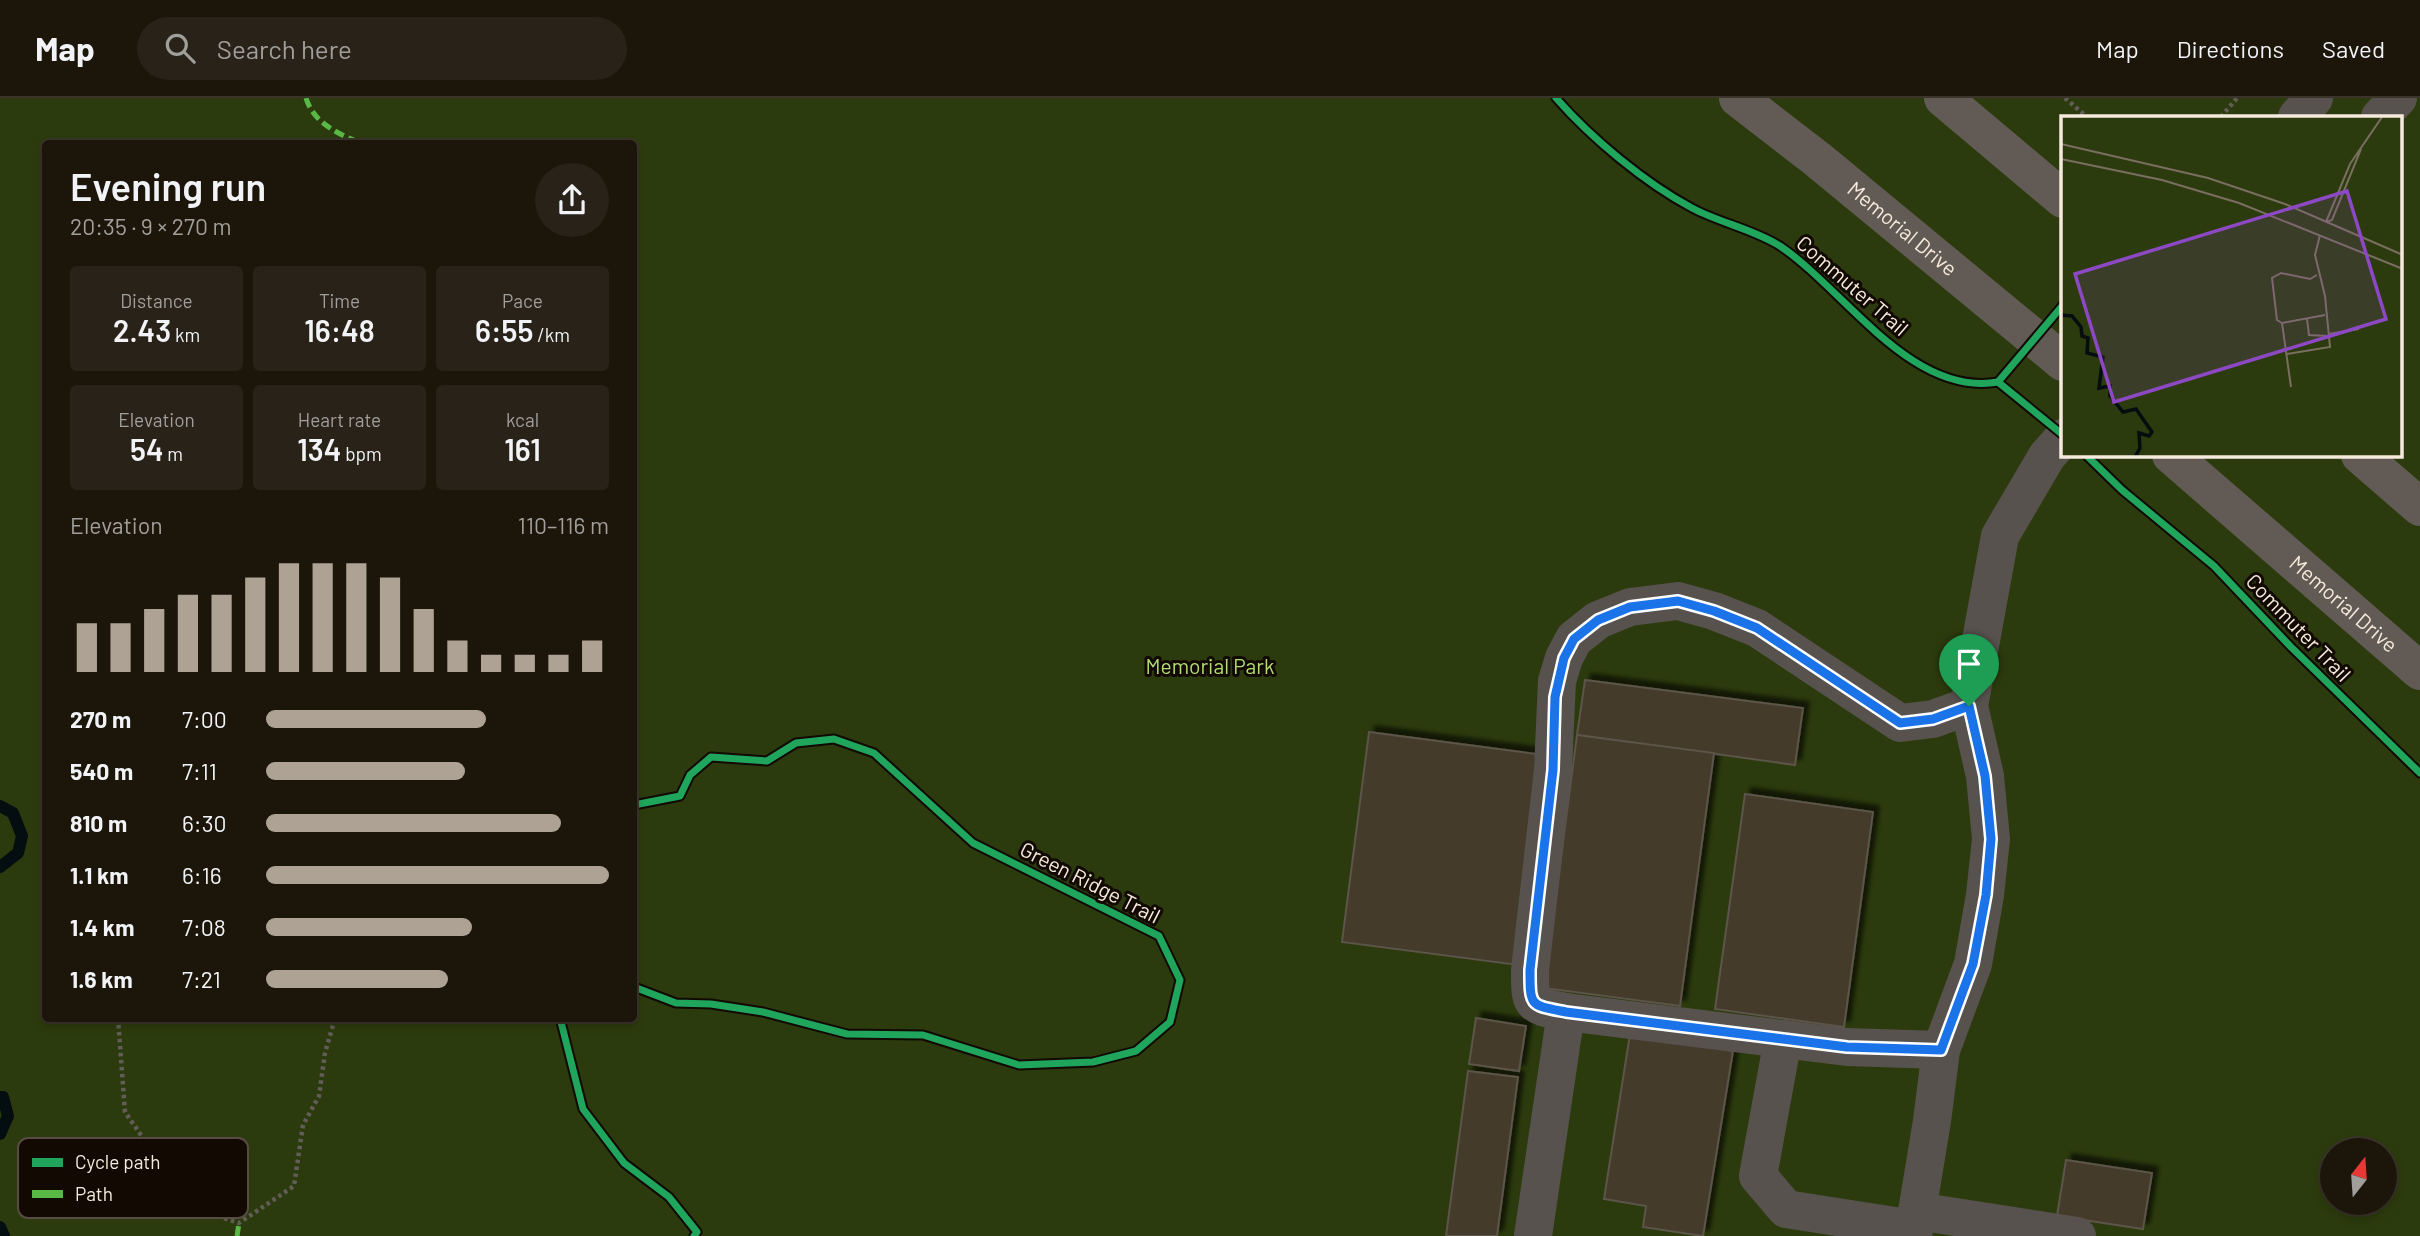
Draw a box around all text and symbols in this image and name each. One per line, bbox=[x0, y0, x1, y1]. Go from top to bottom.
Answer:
search box bbox=[137, 17, 627, 80]
text: Map bbox=[35, 28, 95, 68]
icon: search bbox=[161, 29, 199, 67]
text: Search here bbox=[217, 33, 352, 64]
text: Map bbox=[2096, 34, 2139, 63]
text: Directions bbox=[2177, 34, 2284, 63]
text: Saved bbox=[2322, 34, 2385, 63]
inset map bbox=[2061, 116, 2402, 457]
text: Evening run bbox=[70, 163, 266, 209]
button: share bbox=[535, 163, 609, 237]
street label: Memorial Drive bbox=[1843, 176, 1963, 280]
text: 20:35 · 9 × 270 m bbox=[70, 212, 232, 240]
street label: Commuter Trail bbox=[1792, 230, 1914, 340]
text: Distance bbox=[120, 289, 193, 312]
text: Time bbox=[319, 289, 360, 312]
text: Pace bbox=[502, 289, 543, 312]
text: 2.43 bbox=[113, 312, 171, 348]
text: 16:48 bbox=[304, 312, 375, 348]
text: 6:55 bbox=[475, 312, 533, 348]
text: km bbox=[171, 323, 200, 346]
text: /km bbox=[533, 323, 570, 346]
text: Elevation bbox=[118, 408, 195, 431]
text: Heart rate bbox=[298, 408, 381, 431]
text: kcal bbox=[506, 408, 539, 431]
text: 54 bbox=[130, 431, 163, 467]
text: 134 bbox=[297, 431, 341, 467]
text: 161 bbox=[504, 431, 541, 467]
text: m bbox=[163, 442, 183, 465]
text: bpm bbox=[341, 442, 382, 465]
text: Elevation bbox=[70, 511, 163, 539]
text: 110–116 m bbox=[518, 511, 609, 539]
street label: Memorial Drive bbox=[2285, 550, 2403, 657]
street label: Commuter Trail bbox=[2241, 568, 2357, 686]
pin bbox=[1939, 634, 1999, 706]
icon: arrive bbox=[1950, 645, 1988, 683]
park label: Memorial Park bbox=[1146, 653, 1274, 678]
text: 270 m bbox=[70, 705, 131, 733]
text: 7:00 bbox=[182, 705, 227, 733]
text: 540 m bbox=[70, 757, 133, 785]
text: 7:11 bbox=[182, 757, 217, 785]
text: 810 m bbox=[70, 809, 127, 837]
text: 6:30 bbox=[182, 809, 226, 837]
street label: Green Ridge Trail bbox=[1016, 836, 1165, 928]
text: 1.1 km bbox=[70, 861, 129, 889]
text: 6:16 bbox=[182, 861, 222, 889]
text: 1.4 km bbox=[70, 913, 134, 941]
text: 7:08 bbox=[182, 913, 226, 941]
text: 1.6 km bbox=[70, 965, 133, 993]
text: 7:21 bbox=[182, 965, 221, 993]
legend bbox=[18, 1138, 248, 1218]
north arrow bbox=[2320, 1138, 2398, 1214]
map controls bbox=[2320, 1138, 2397, 1215]
text: Cycle path bbox=[75, 1150, 160, 1173]
text: Path bbox=[75, 1182, 113, 1205]

